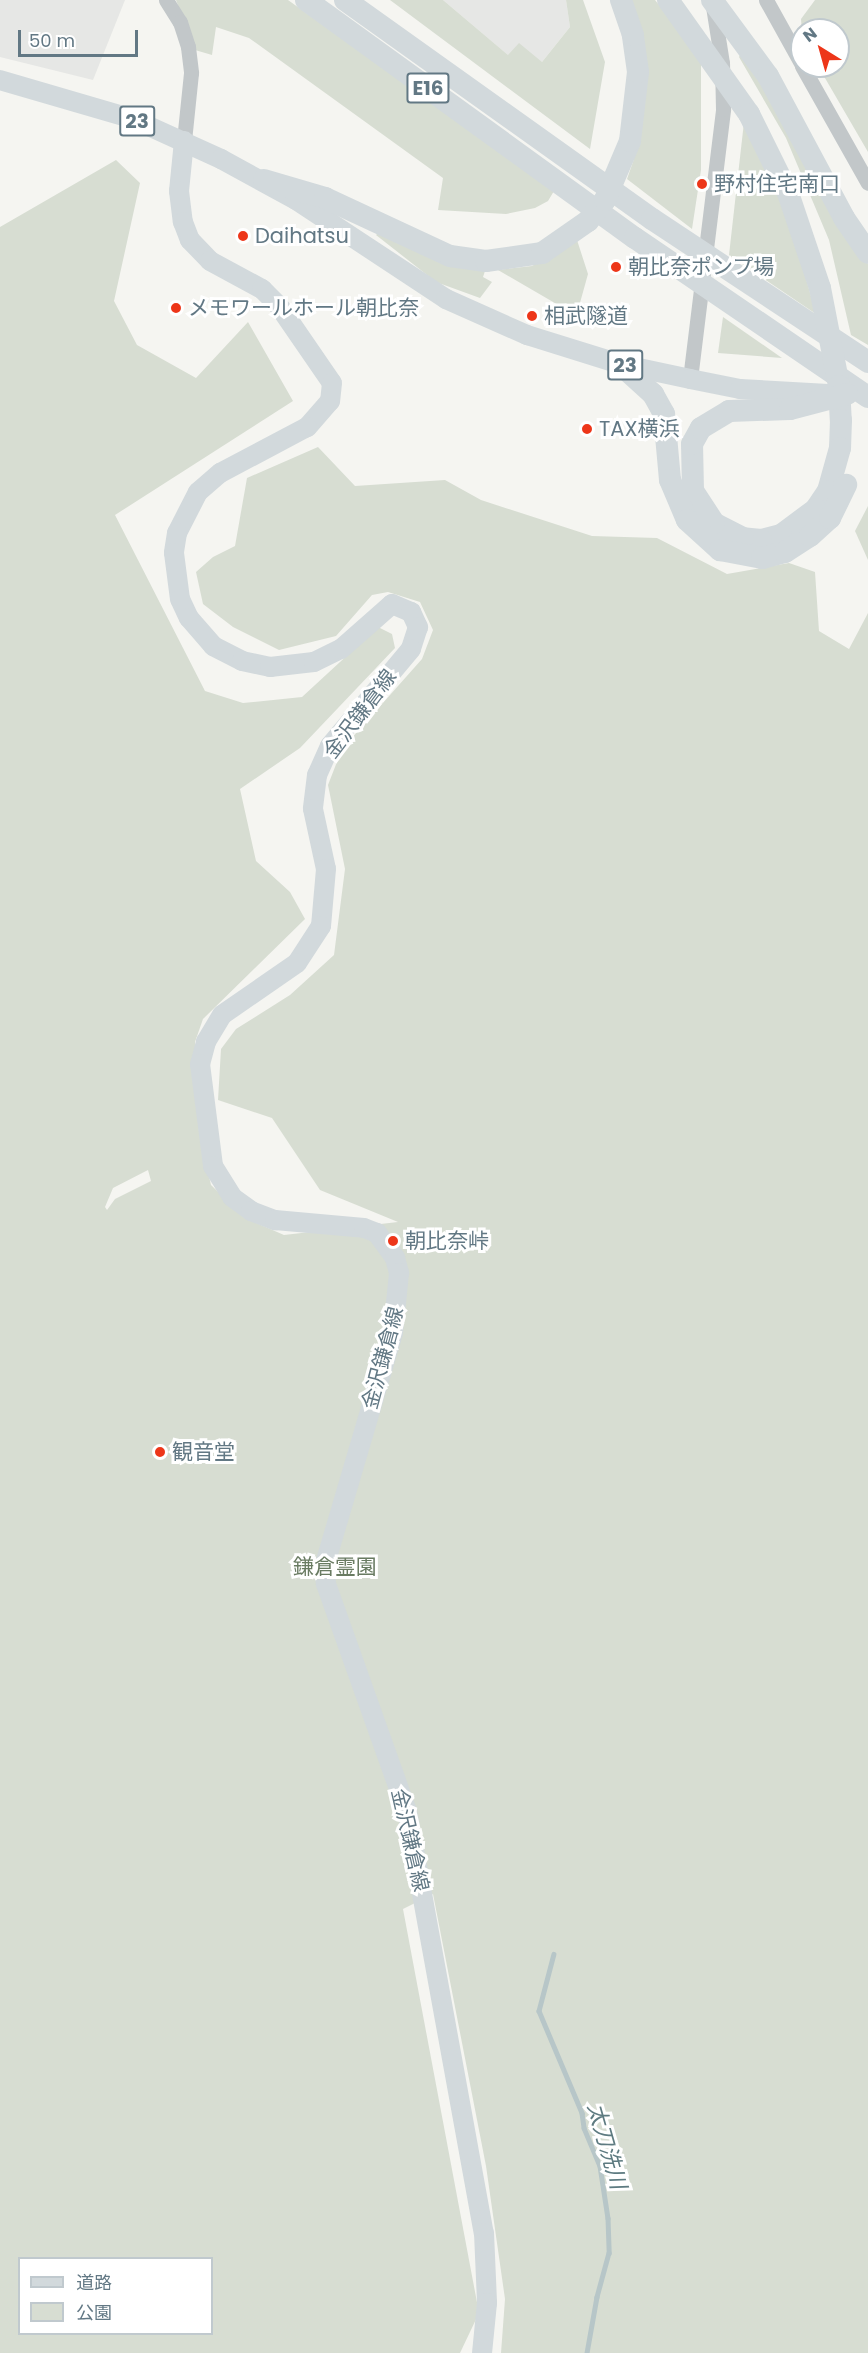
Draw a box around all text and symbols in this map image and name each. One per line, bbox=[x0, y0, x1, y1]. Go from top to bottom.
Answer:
scale bar bbox=[21, 18, 141, 56]
north arrow bbox=[790, 18, 850, 78]
text: N bbox=[798, 22, 822, 48]
text: 50 m bbox=[29, 28, 75, 53]
road number: E16 bbox=[406, 71, 450, 105]
road number: 23 bbox=[119, 104, 155, 138]
place label: 野村住宅南口 bbox=[714, 171, 840, 197]
marker: 野村住宅南口 bbox=[695, 177, 709, 191]
place label: Daihatsu bbox=[255, 223, 349, 249]
marker: Daihatsu bbox=[236, 229, 250, 243]
place label: 朝比奈ポンプ場 bbox=[628, 254, 775, 280]
marker: 朝比奈ポンプ場 bbox=[609, 260, 623, 274]
place label: メモワールホール朝比奈 bbox=[188, 295, 419, 321]
marker: メモワールホール朝比奈 bbox=[169, 301, 183, 315]
place label: 相武隧道 bbox=[544, 303, 628, 329]
marker: 相武隧道 bbox=[525, 309, 539, 323]
road number: 23 bbox=[607, 348, 643, 382]
place label: TAX横浜 bbox=[599, 416, 680, 442]
marker: TAX横浜 bbox=[580, 422, 594, 436]
street label: 金沢鎌倉線 bbox=[318, 664, 402, 764]
place label: 朝比奈峠 bbox=[405, 1228, 489, 1254]
marker: 朝比奈峠 bbox=[386, 1234, 400, 1248]
street label: 金沢鎌倉線 bbox=[357, 1304, 409, 1412]
place label: 観音堂 bbox=[172, 1439, 235, 1465]
marker: 観音堂 bbox=[153, 1445, 167, 1459]
park label: 鎌倉霊園 bbox=[293, 1554, 377, 1580]
street label: 金沢鎌倉線 bbox=[386, 1786, 434, 1894]
water label: 太刀洗川 bbox=[582, 2100, 632, 2192]
legend bbox=[18, 2257, 213, 2335]
text: 道路 bbox=[76, 2270, 112, 2295]
text: 公園 bbox=[76, 2300, 112, 2325]

